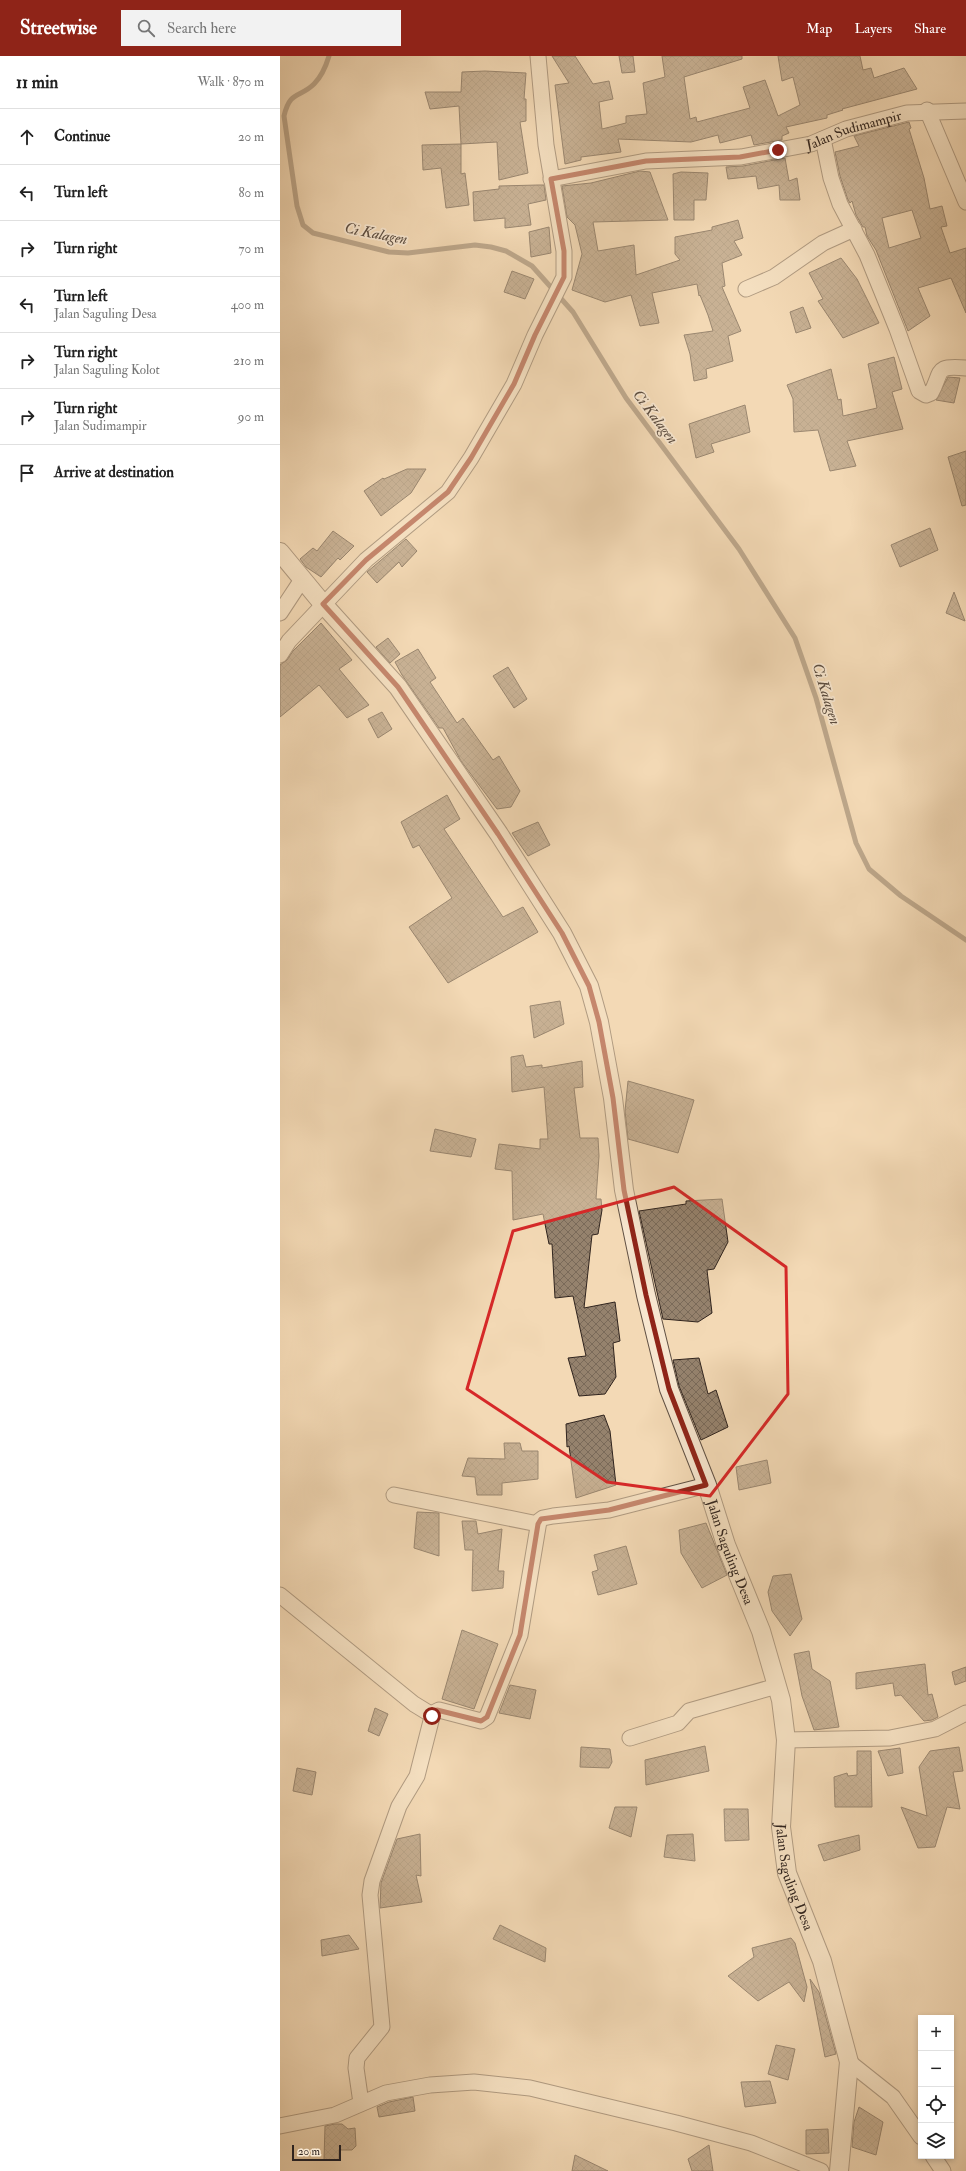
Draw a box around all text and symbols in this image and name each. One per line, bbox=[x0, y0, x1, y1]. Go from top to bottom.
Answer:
search box bbox=[121, 10, 401, 46]
text: Streetwise bbox=[20, 16, 97, 40]
icon: search bbox=[135, 17, 157, 39]
text: Search here bbox=[167, 19, 236, 38]
text: Map bbox=[806, 20, 832, 37]
text: Layers bbox=[854, 20, 892, 37]
text: Share bbox=[914, 20, 946, 37]
text: 11 min bbox=[16, 72, 58, 93]
text: Walk · 870 m bbox=[197, 74, 264, 90]
street label: Jalan Sudimampir bbox=[804, 106, 904, 153]
icon: ahead bbox=[16, 126, 38, 148]
text: Continue bbox=[54, 127, 110, 146]
text: 20 m bbox=[238, 129, 264, 145]
route end bbox=[769, 141, 787, 159]
icon: left bbox=[16, 182, 38, 204]
text: Turn left bbox=[54, 183, 108, 202]
text: 80 m bbox=[238, 185, 264, 201]
water label: Ci Kalagen bbox=[343, 219, 409, 249]
icon: right bbox=[16, 238, 38, 260]
text: Turn right bbox=[54, 239, 117, 258]
text: 70 m bbox=[239, 241, 264, 257]
text: Turn left bbox=[54, 287, 108, 306]
icon: left bbox=[16, 294, 38, 316]
text: 400 m bbox=[231, 297, 264, 313]
text: Jalan Saguling Desa bbox=[54, 306, 157, 322]
text: Turn right bbox=[54, 343, 117, 362]
icon: right bbox=[16, 350, 38, 372]
text: 210 m bbox=[233, 353, 264, 369]
text: Jalan Saguling Kolot bbox=[54, 362, 160, 378]
water label: Ci Kalagen bbox=[628, 386, 682, 448]
text: Turn right bbox=[54, 399, 117, 418]
icon: right bbox=[16, 406, 38, 428]
text: 90 m bbox=[238, 409, 264, 425]
text: Jalan Sudimampir bbox=[54, 418, 147, 434]
icon: arrive bbox=[16, 462, 38, 484]
text: Arrive at destination bbox=[54, 463, 174, 482]
water label: Ci Kalagen bbox=[808, 661, 844, 727]
street label: Jalan Saguling Desa bbox=[703, 1496, 758, 1607]
route start bbox=[423, 1707, 441, 1725]
street label: Jalan Saguling Desa bbox=[772, 1822, 817, 1933]
map controls bbox=[918, 2015, 954, 2159]
button: + bbox=[918, 2015, 954, 2051]
button: − bbox=[918, 2051, 954, 2087]
button: locate bbox=[918, 2087, 954, 2123]
button: layers bbox=[918, 2123, 954, 2159]
scale bar bbox=[292, 2143, 341, 2162]
text: 20 m bbox=[298, 2145, 320, 2158]

